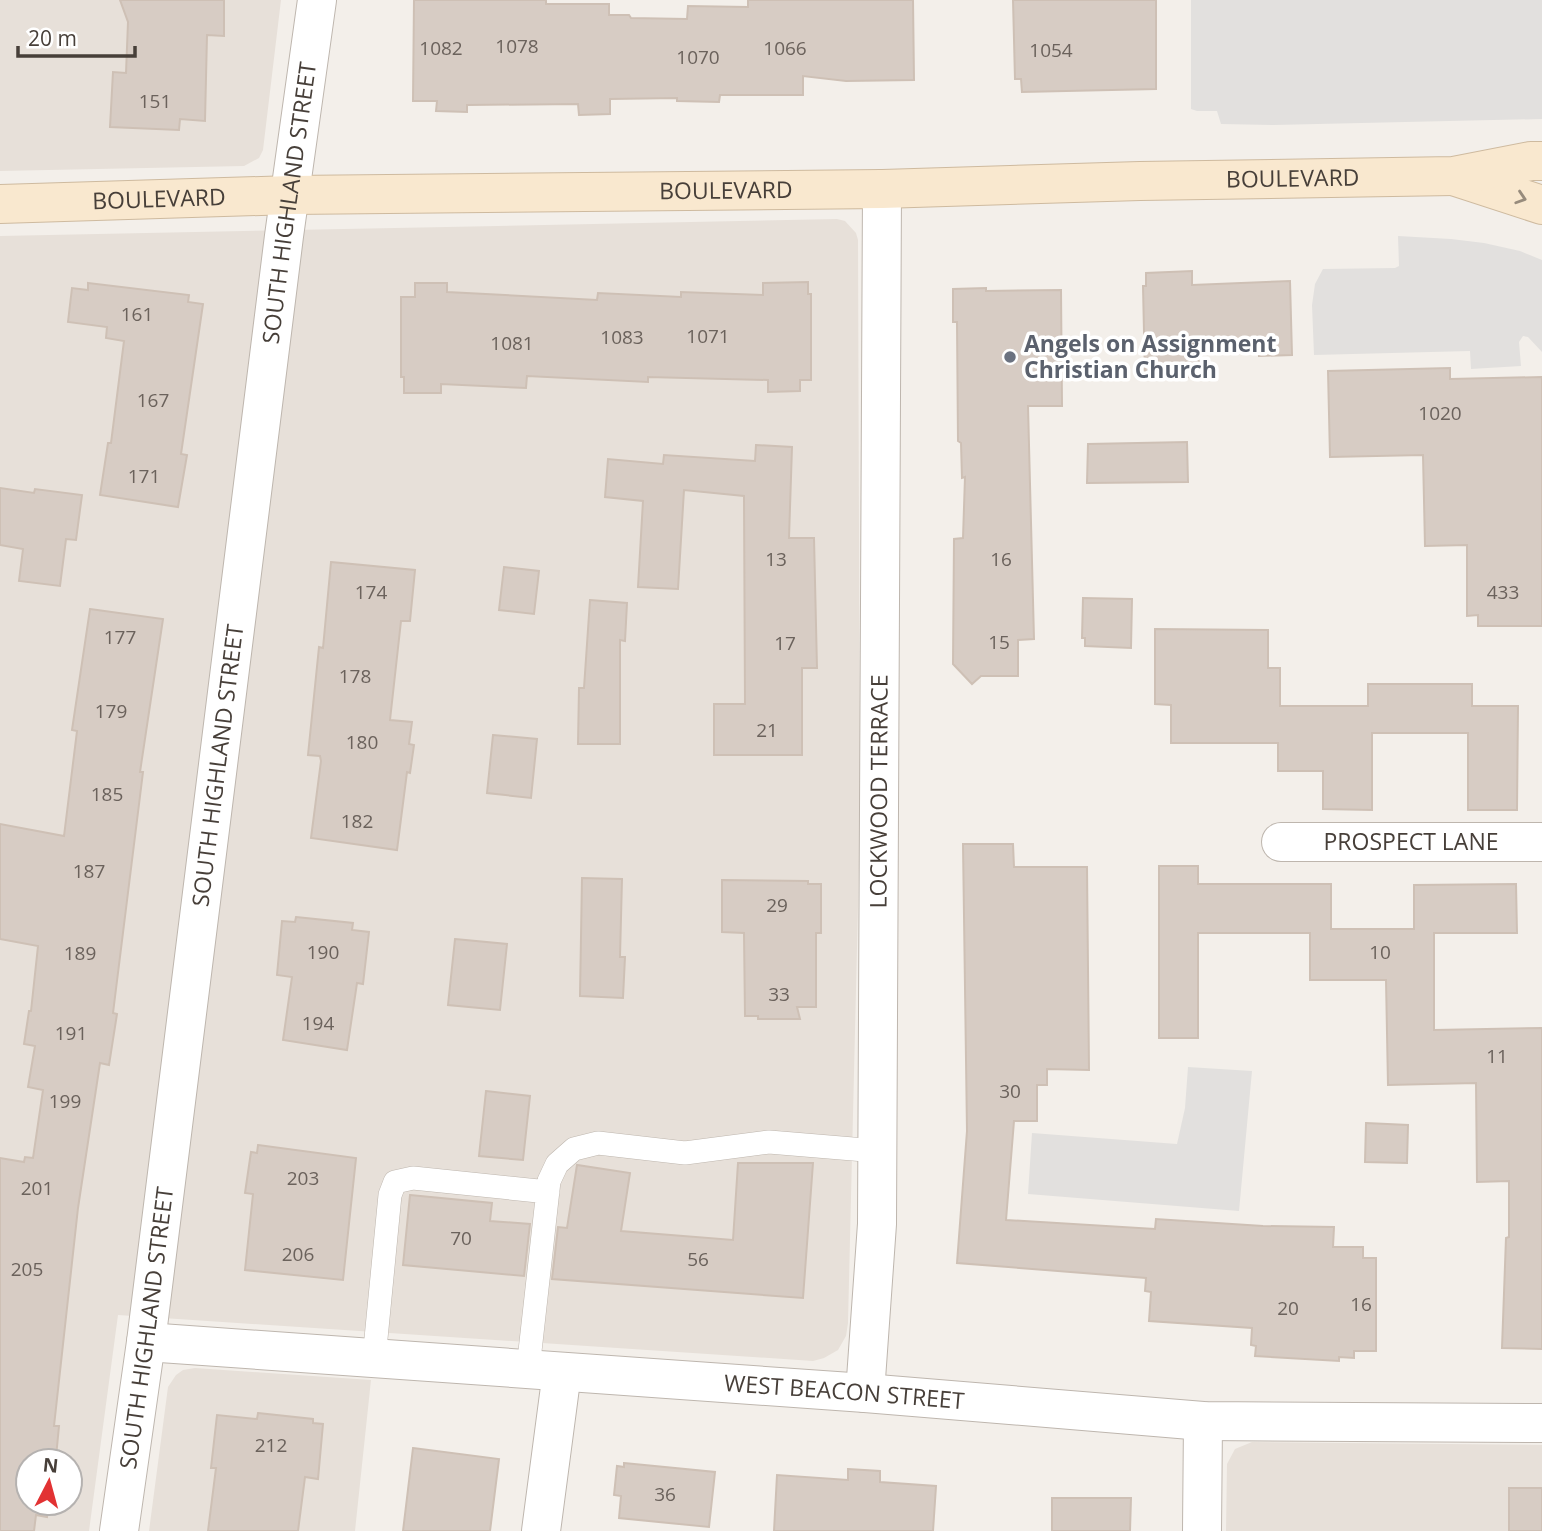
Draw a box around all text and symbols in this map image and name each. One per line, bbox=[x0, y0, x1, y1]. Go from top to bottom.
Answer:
scale bar bbox=[18, 14, 135, 58]
text: 20 m bbox=[28, 24, 77, 52]
house number: 1078 bbox=[495, 33, 539, 59]
house number: 1082 bbox=[419, 35, 463, 61]
house number: 1066 bbox=[763, 35, 807, 61]
house number: 1054 bbox=[1029, 37, 1073, 63]
house number: 1070 bbox=[676, 44, 720, 70]
street label: SOUTH HIGHLAND STREET bbox=[254, 59, 323, 346]
house number: 151 bbox=[139, 88, 171, 114]
street label: BOULEVARD bbox=[1226, 161, 1360, 195]
street label: BOULEVARD bbox=[659, 173, 793, 206]
street label: BOULEVARD bbox=[92, 180, 226, 216]
one-way arrow bbox=[1515, 190, 1527, 204]
house number: 161 bbox=[121, 301, 153, 327]
house number: 1071 bbox=[686, 323, 730, 349]
house number: 1083 bbox=[600, 324, 644, 350]
place label: Angels on Assignment Christian Church bbox=[1024, 327, 1276, 385]
house number: 1081 bbox=[490, 330, 534, 356]
marker: Angels on Assignment Christian Church bbox=[1002, 349, 1018, 365]
house number: 167 bbox=[137, 387, 169, 413]
house number: 1020 bbox=[1418, 400, 1462, 426]
house number: 171 bbox=[128, 463, 160, 489]
house number: 13 bbox=[765, 546, 787, 572]
house number: 16 bbox=[990, 546, 1012, 572]
house number: 174 bbox=[355, 579, 387, 605]
house number: 433 bbox=[1487, 579, 1519, 605]
street label: SOUTH HIGHLAND STREET bbox=[183, 622, 250, 908]
house number: 177 bbox=[104, 624, 136, 650]
house number: 15 bbox=[988, 629, 1010, 655]
house number: 17 bbox=[774, 630, 796, 656]
house number: 178 bbox=[339, 663, 371, 689]
street label: LOCKWOOD TERRACE bbox=[862, 674, 895, 908]
house number: 179 bbox=[95, 698, 127, 724]
house number: 21 bbox=[756, 717, 778, 743]
house number: 180 bbox=[346, 729, 378, 755]
house number: 185 bbox=[91, 781, 123, 807]
house number: 182 bbox=[341, 808, 373, 834]
street label: PROSPECT LANE bbox=[1323, 825, 1499, 857]
house number: 187 bbox=[73, 858, 105, 884]
house number: 29 bbox=[766, 892, 788, 918]
house number: 190 bbox=[307, 939, 339, 965]
house number: 10 bbox=[1369, 939, 1391, 965]
house number: 189 bbox=[64, 940, 96, 966]
house number: 33 bbox=[768, 981, 790, 1007]
house number: 194 bbox=[302, 1010, 334, 1036]
house number: 191 bbox=[55, 1020, 87, 1046]
house number: 11 bbox=[1486, 1043, 1508, 1069]
house number: 30 bbox=[999, 1078, 1021, 1104]
house number: 199 bbox=[49, 1088, 81, 1114]
house number: 203 bbox=[287, 1165, 319, 1191]
house number: 201 bbox=[21, 1175, 53, 1201]
street label: SOUTH HIGHLAND STREET bbox=[111, 1185, 180, 1471]
house number: 70 bbox=[450, 1225, 472, 1251]
house number: 206 bbox=[282, 1241, 314, 1267]
house number: 56 bbox=[687, 1246, 709, 1272]
house number: 205 bbox=[11, 1256, 43, 1282]
house number: 16 bbox=[1350, 1291, 1372, 1317]
house number: 20 bbox=[1277, 1295, 1299, 1321]
street label: WEST BEACON STREET bbox=[723, 1366, 966, 1416]
house number: 212 bbox=[255, 1432, 287, 1458]
north arrow bbox=[14, 1447, 84, 1517]
text: N bbox=[42, 1451, 60, 1479]
house number: 36 bbox=[654, 1481, 676, 1507]

